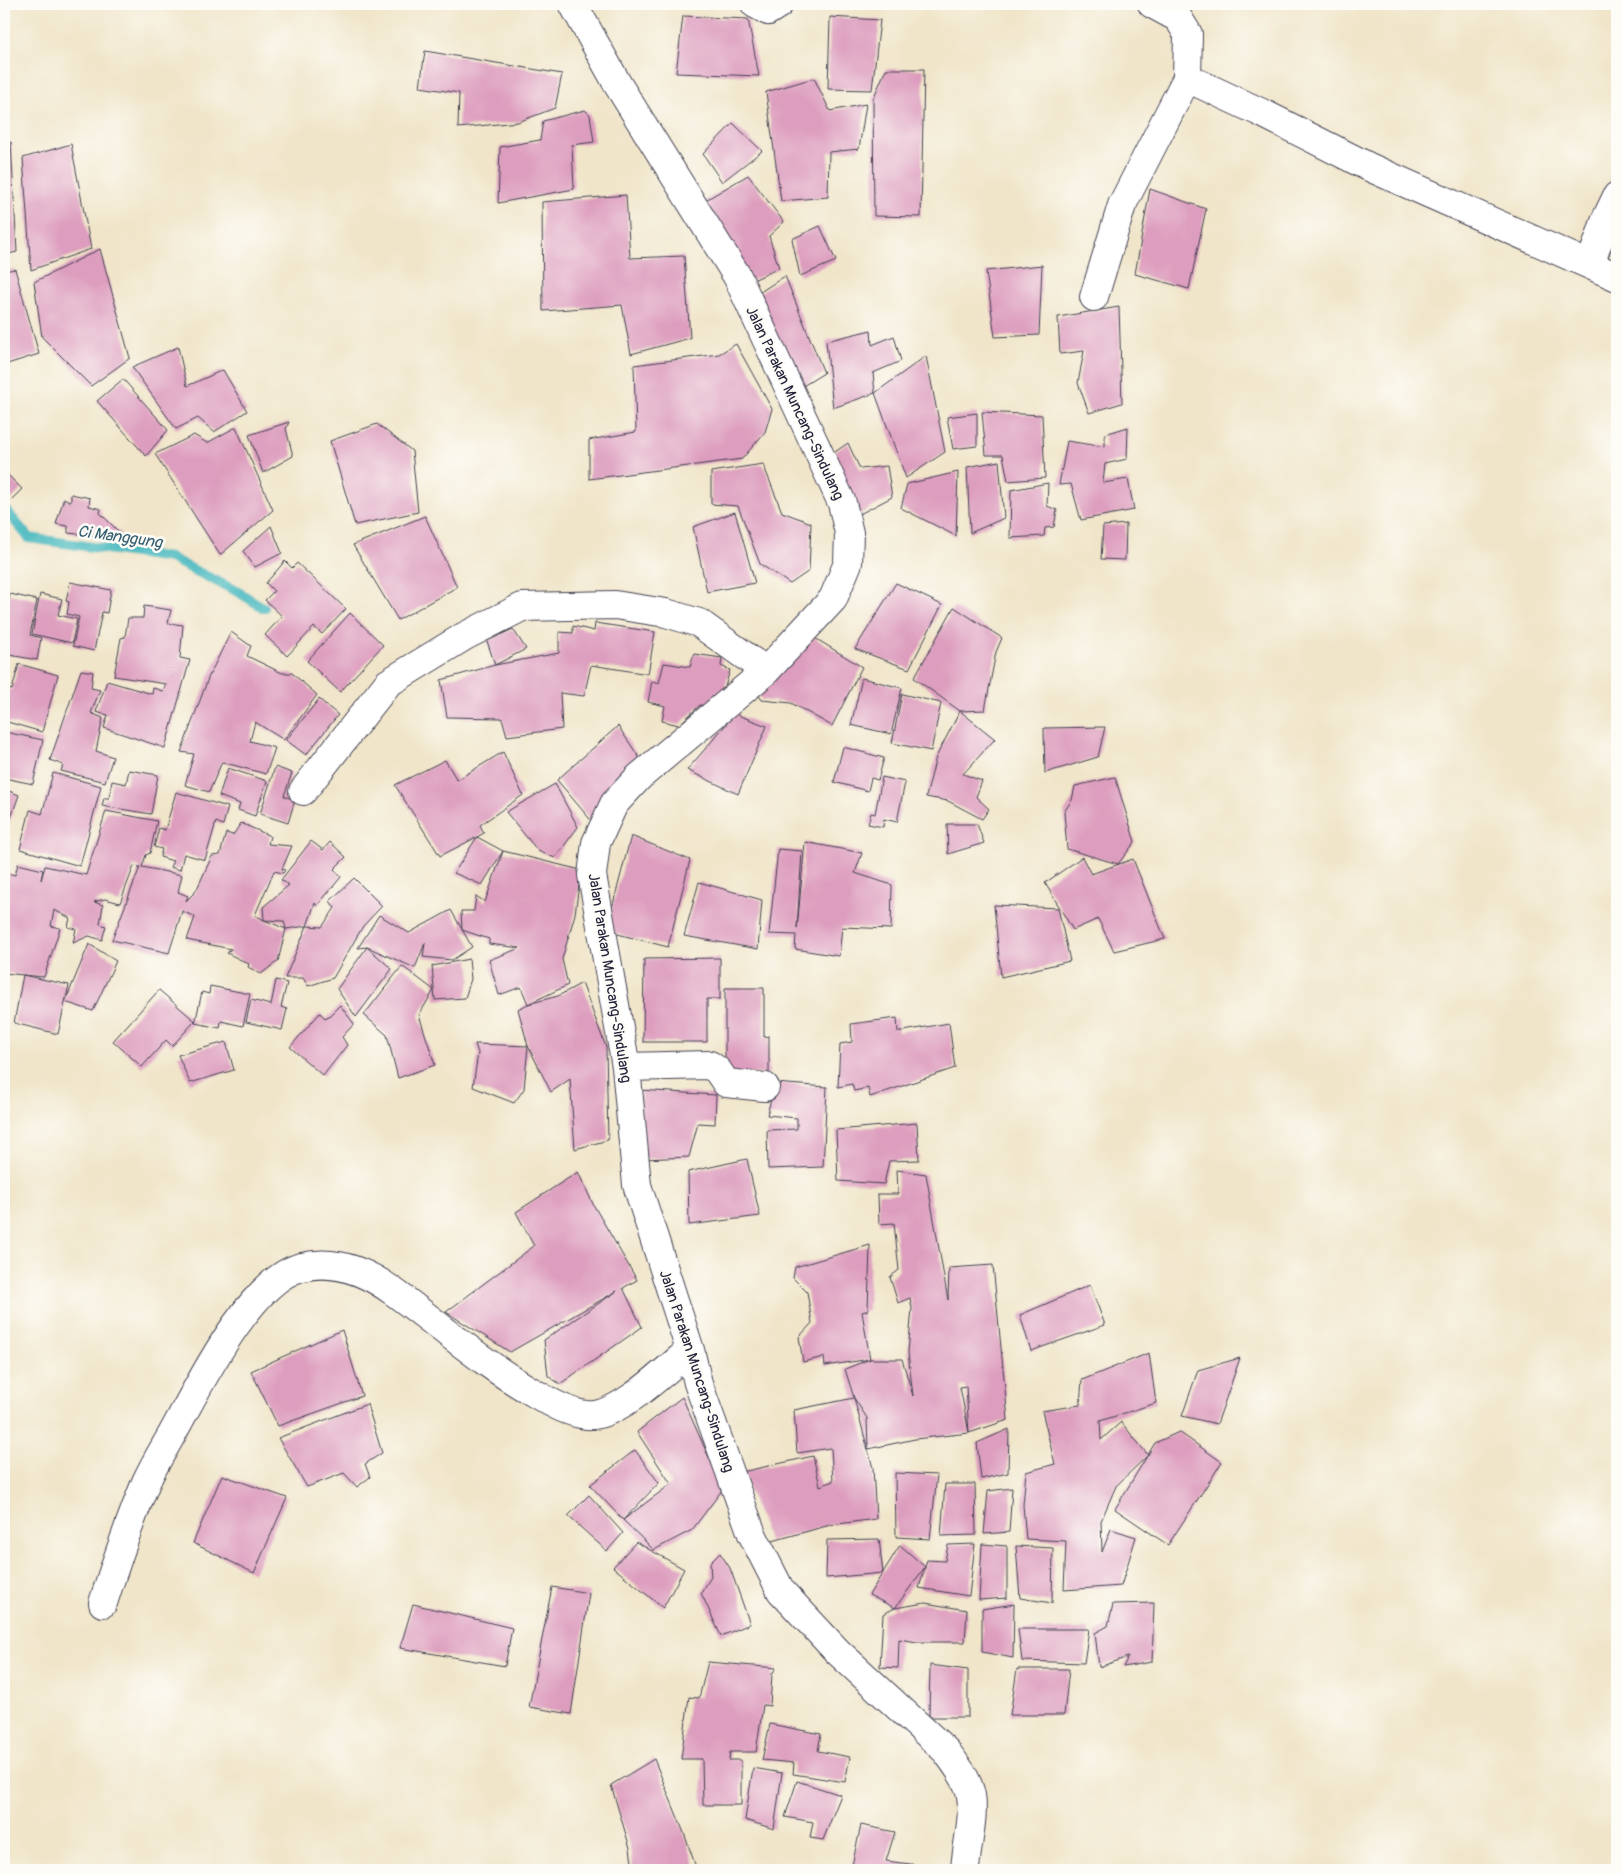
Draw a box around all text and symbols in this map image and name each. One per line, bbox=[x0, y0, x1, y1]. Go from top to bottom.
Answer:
street label: Jalan Parakan Muncang-Sindulang bbox=[741, 303, 848, 503]
water label: Ci Manggung bbox=[76, 521, 165, 553]
street label: Jalan Parakan Muncang-Sindulang bbox=[584, 872, 635, 1084]
street label: Jalan Parakan Muncang-Sindulang bbox=[655, 1268, 738, 1475]

